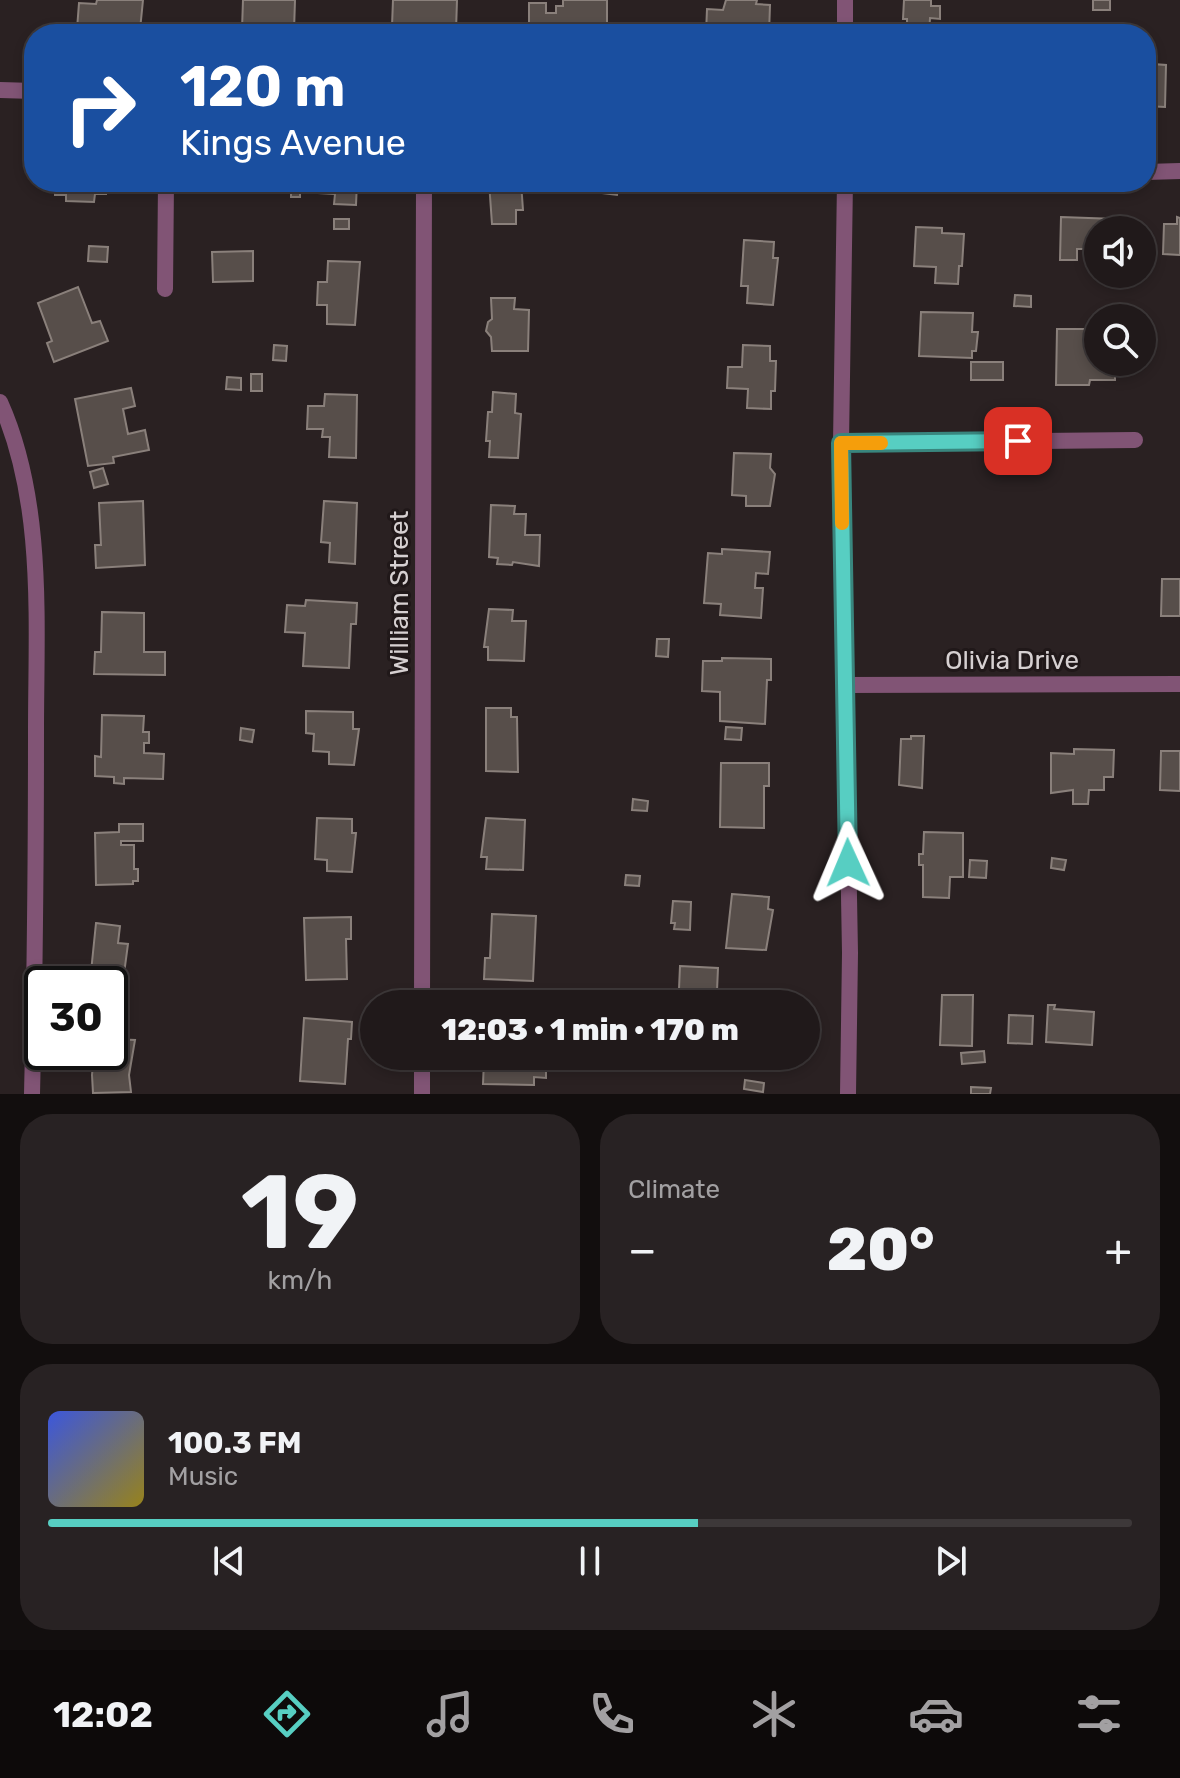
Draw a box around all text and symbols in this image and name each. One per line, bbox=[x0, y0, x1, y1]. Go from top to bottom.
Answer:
text: 120 m bbox=[180, 54, 346, 120]
icon: right bbox=[48, 56, 152, 160]
text: Kings Avenue bbox=[180, 121, 406, 164]
map controls bbox=[1084, 216, 1156, 376]
button: sound bbox=[1084, 216, 1156, 288]
button: search bbox=[1084, 304, 1156, 376]
pin bbox=[984, 407, 1052, 475]
icon: arrive bbox=[996, 419, 1040, 463]
street label: William Street bbox=[384, 510, 415, 676]
street label: Olivia Drive bbox=[945, 645, 1079, 676]
position arrow bbox=[806, 821, 890, 905]
speed limit sign: 30 bbox=[24, 966, 128, 1070]
text: 12:03 · 1 min · 170 m bbox=[441, 1012, 739, 1048]
text: 19 bbox=[241, 1151, 359, 1274]
text: Climate bbox=[628, 1174, 720, 1205]
text: 20° bbox=[827, 1214, 934, 1285]
text: − bbox=[628, 1224, 657, 1276]
text: + bbox=[1105, 1224, 1132, 1276]
text: km/h bbox=[268, 1265, 332, 1296]
text: 100.3 FM bbox=[168, 1425, 302, 1461]
text: Music bbox=[168, 1461, 238, 1492]
icon: previous bbox=[207, 1539, 251, 1583]
icon: pause bbox=[568, 1539, 612, 1583]
icon: next bbox=[929, 1539, 973, 1583]
icon: directions bbox=[259, 1686, 315, 1742]
icon: music bbox=[422, 1686, 478, 1742]
icon: phone bbox=[584, 1686, 640, 1742]
icon: climate bbox=[746, 1686, 802, 1742]
icon: car bbox=[908, 1686, 964, 1742]
icon: filters bbox=[1071, 1686, 1127, 1742]
text: 12:02 bbox=[53, 1693, 153, 1736]

